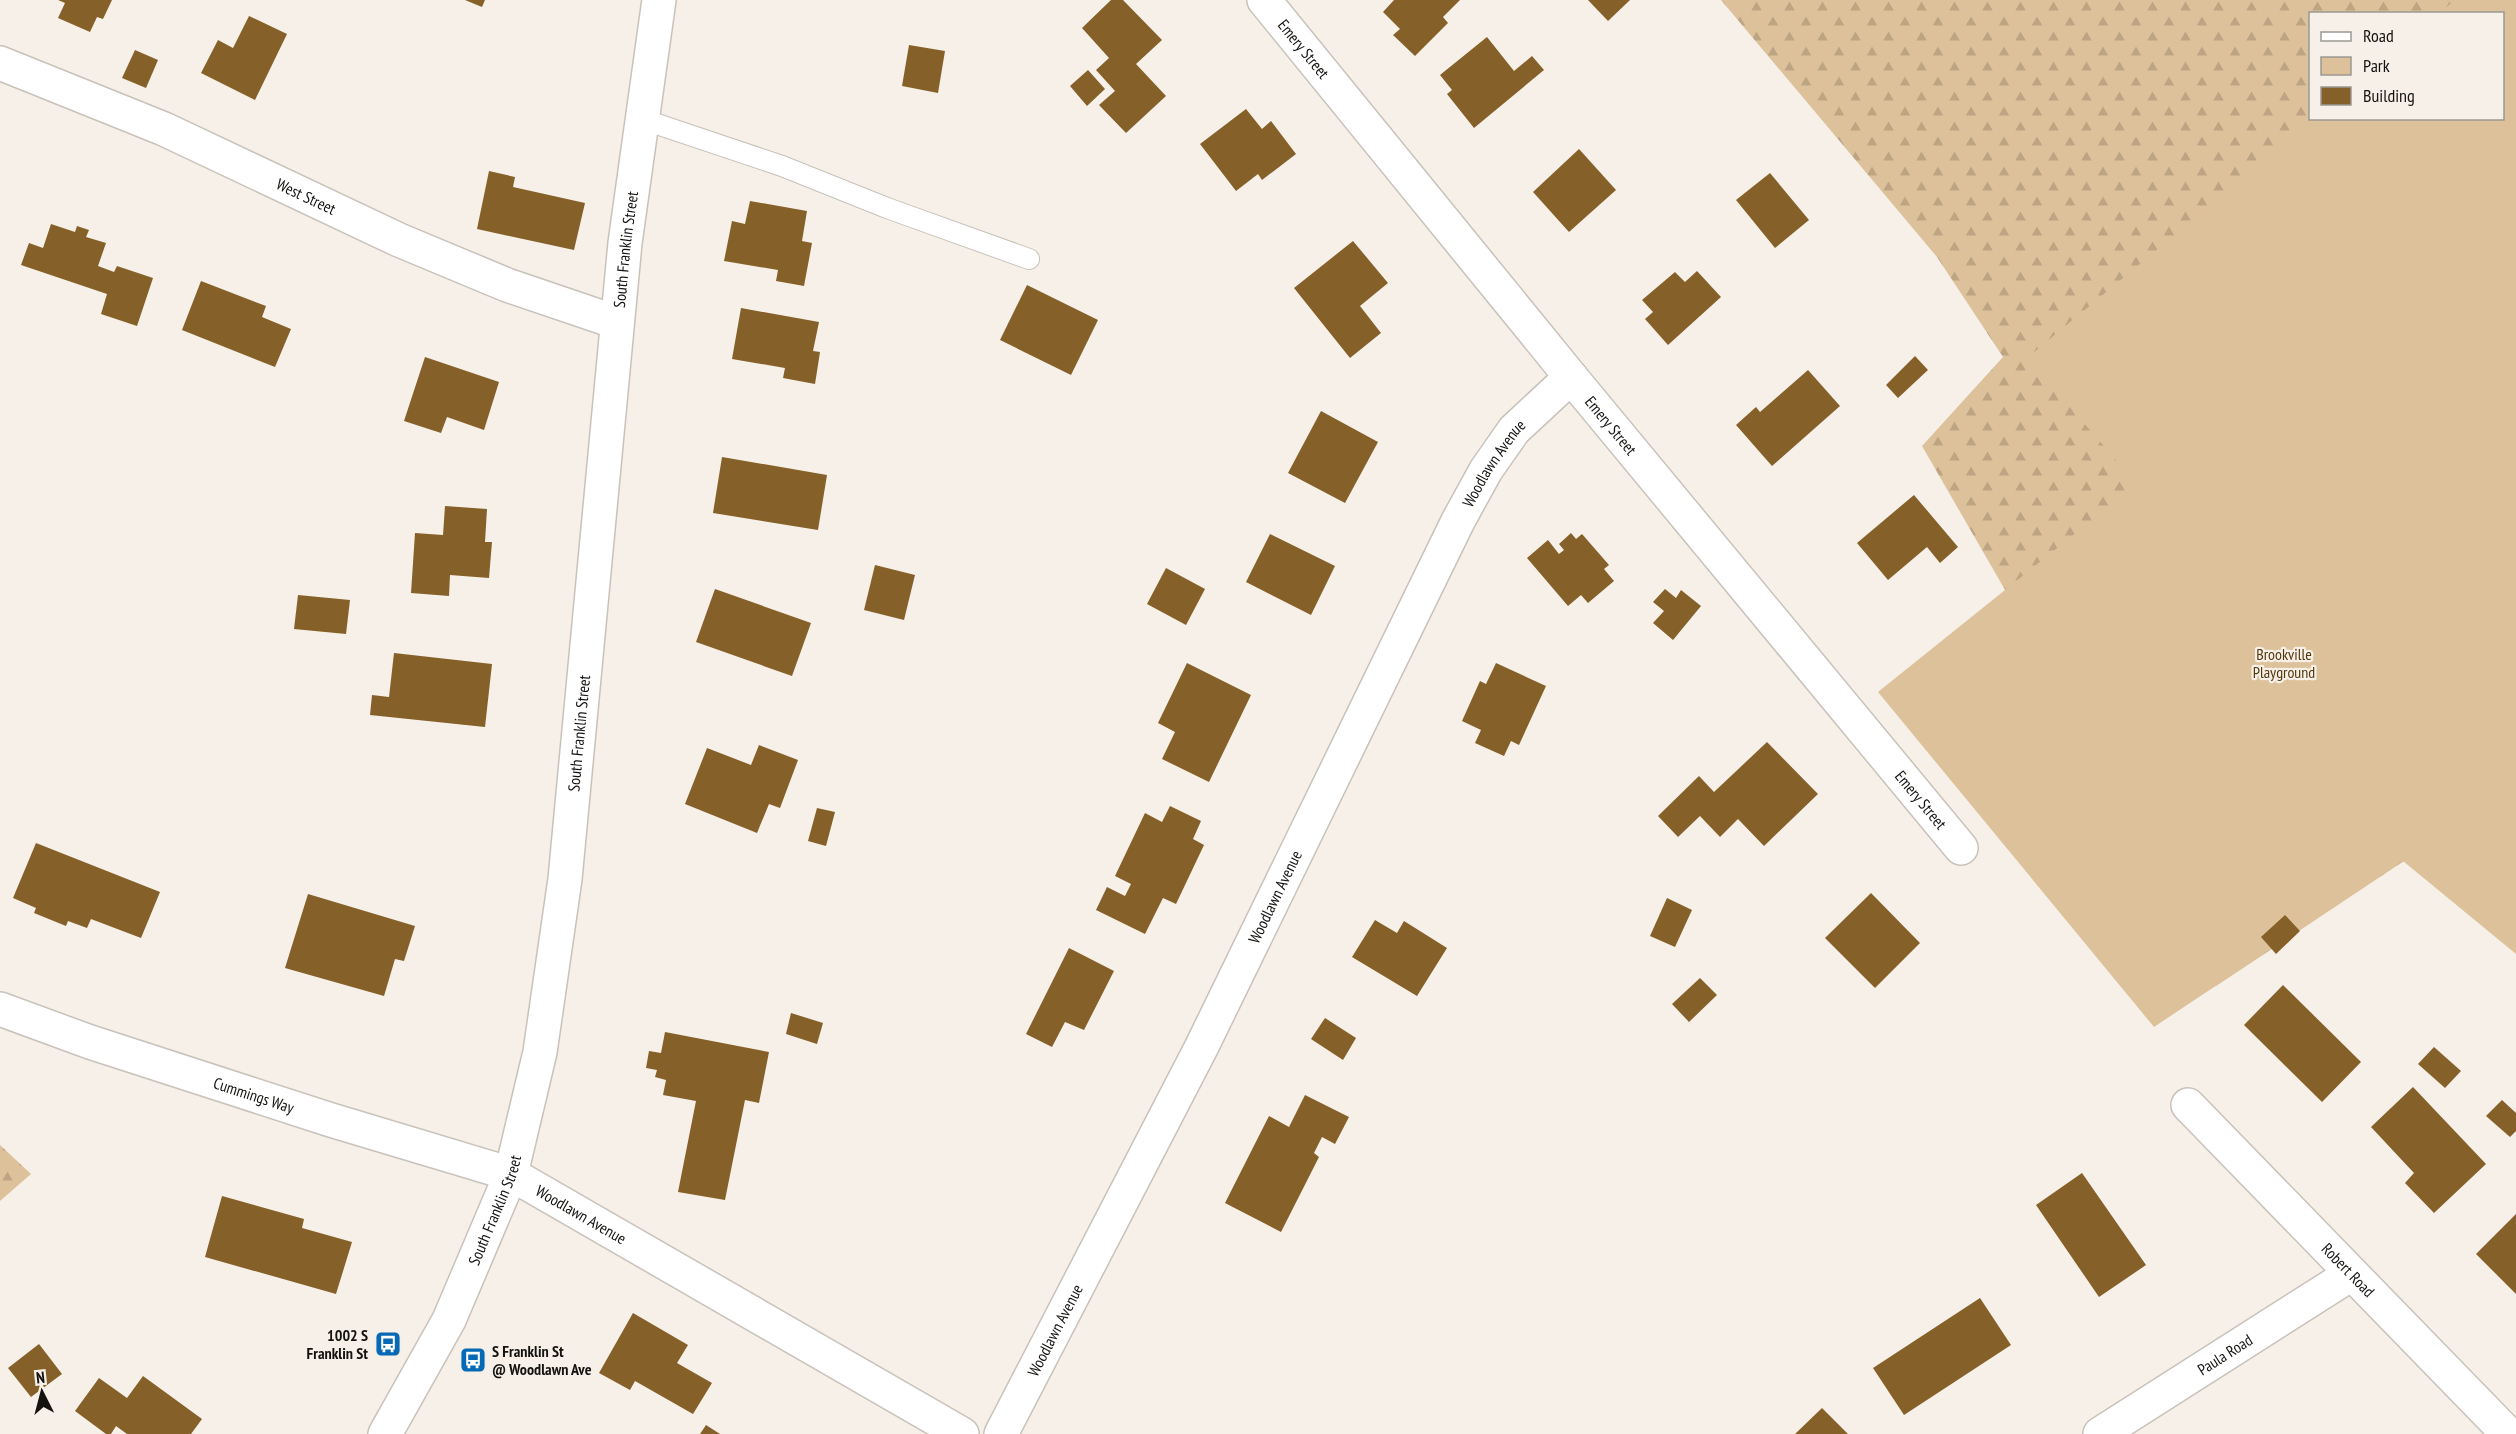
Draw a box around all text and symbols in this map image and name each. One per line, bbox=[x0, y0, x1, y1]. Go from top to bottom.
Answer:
legend bbox=[2309, 12, 2504, 120]
street label: Emery Street bbox=[1274, 15, 1334, 83]
text: Road bbox=[2363, 24, 2394, 47]
text: Park bbox=[2363, 54, 2390, 77]
text: Building bbox=[2363, 84, 2415, 107]
street label: West Street bbox=[273, 174, 340, 219]
street label: South Franklin Street bbox=[609, 189, 642, 309]
street label: Emery Street bbox=[1581, 392, 1642, 459]
street label: Woodlawn Avenue bbox=[1458, 415, 1529, 511]
park label: Brookville Playground bbox=[2253, 644, 2315, 682]
street label: South Franklin Street bbox=[563, 673, 594, 792]
street label: Emery Street bbox=[1891, 766, 1952, 834]
street label: Woodlawn Avenue bbox=[1244, 847, 1306, 947]
street label: Cummings Way bbox=[211, 1073, 297, 1117]
street label: South Franklin Street bbox=[464, 1152, 525, 1268]
street label: Woodlawn Avenue bbox=[532, 1181, 630, 1248]
street label: Robert Road bbox=[2318, 1239, 2379, 1301]
street label: Woodlawn Avenue bbox=[1023, 1281, 1087, 1380]
place label: 1002 S Franklin St bbox=[307, 1325, 368, 1363]
bus stop icon: 1002 S Franklin St bbox=[373, 1329, 403, 1359]
street label: Paula Road bbox=[2194, 1330, 2256, 1379]
place label: S Franklin St @ Woodlawn Ave bbox=[492, 1341, 592, 1379]
bus stop icon: S Franklin St @ Woodlawn Ave bbox=[458, 1345, 488, 1375]
north arrow bbox=[12, 1362, 72, 1422]
text: N bbox=[35, 1367, 46, 1387]

